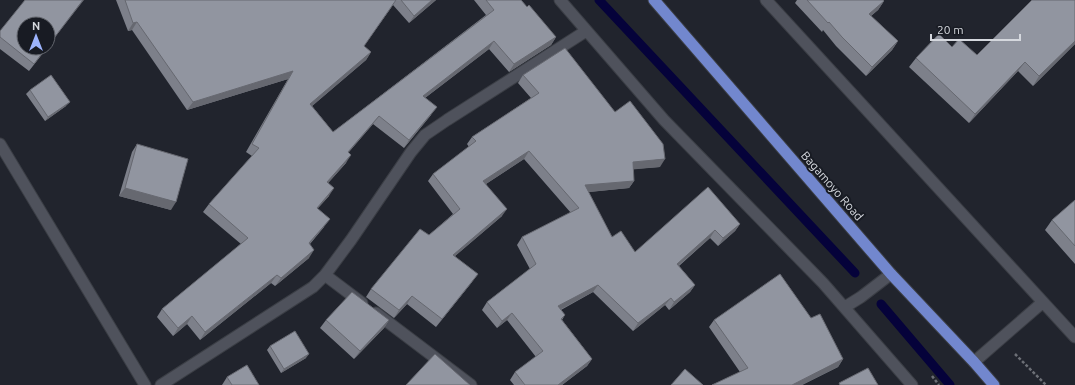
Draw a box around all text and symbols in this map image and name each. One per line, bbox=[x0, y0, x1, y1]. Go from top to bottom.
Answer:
north arrow bbox=[16, 16, 56, 56]
scale bar bbox=[931, 16, 1020, 42]
text: N bbox=[32, 20, 40, 32]
text: 20 m bbox=[937, 23, 964, 36]
street label: Bagamoyo Road bbox=[799, 148, 866, 223]

